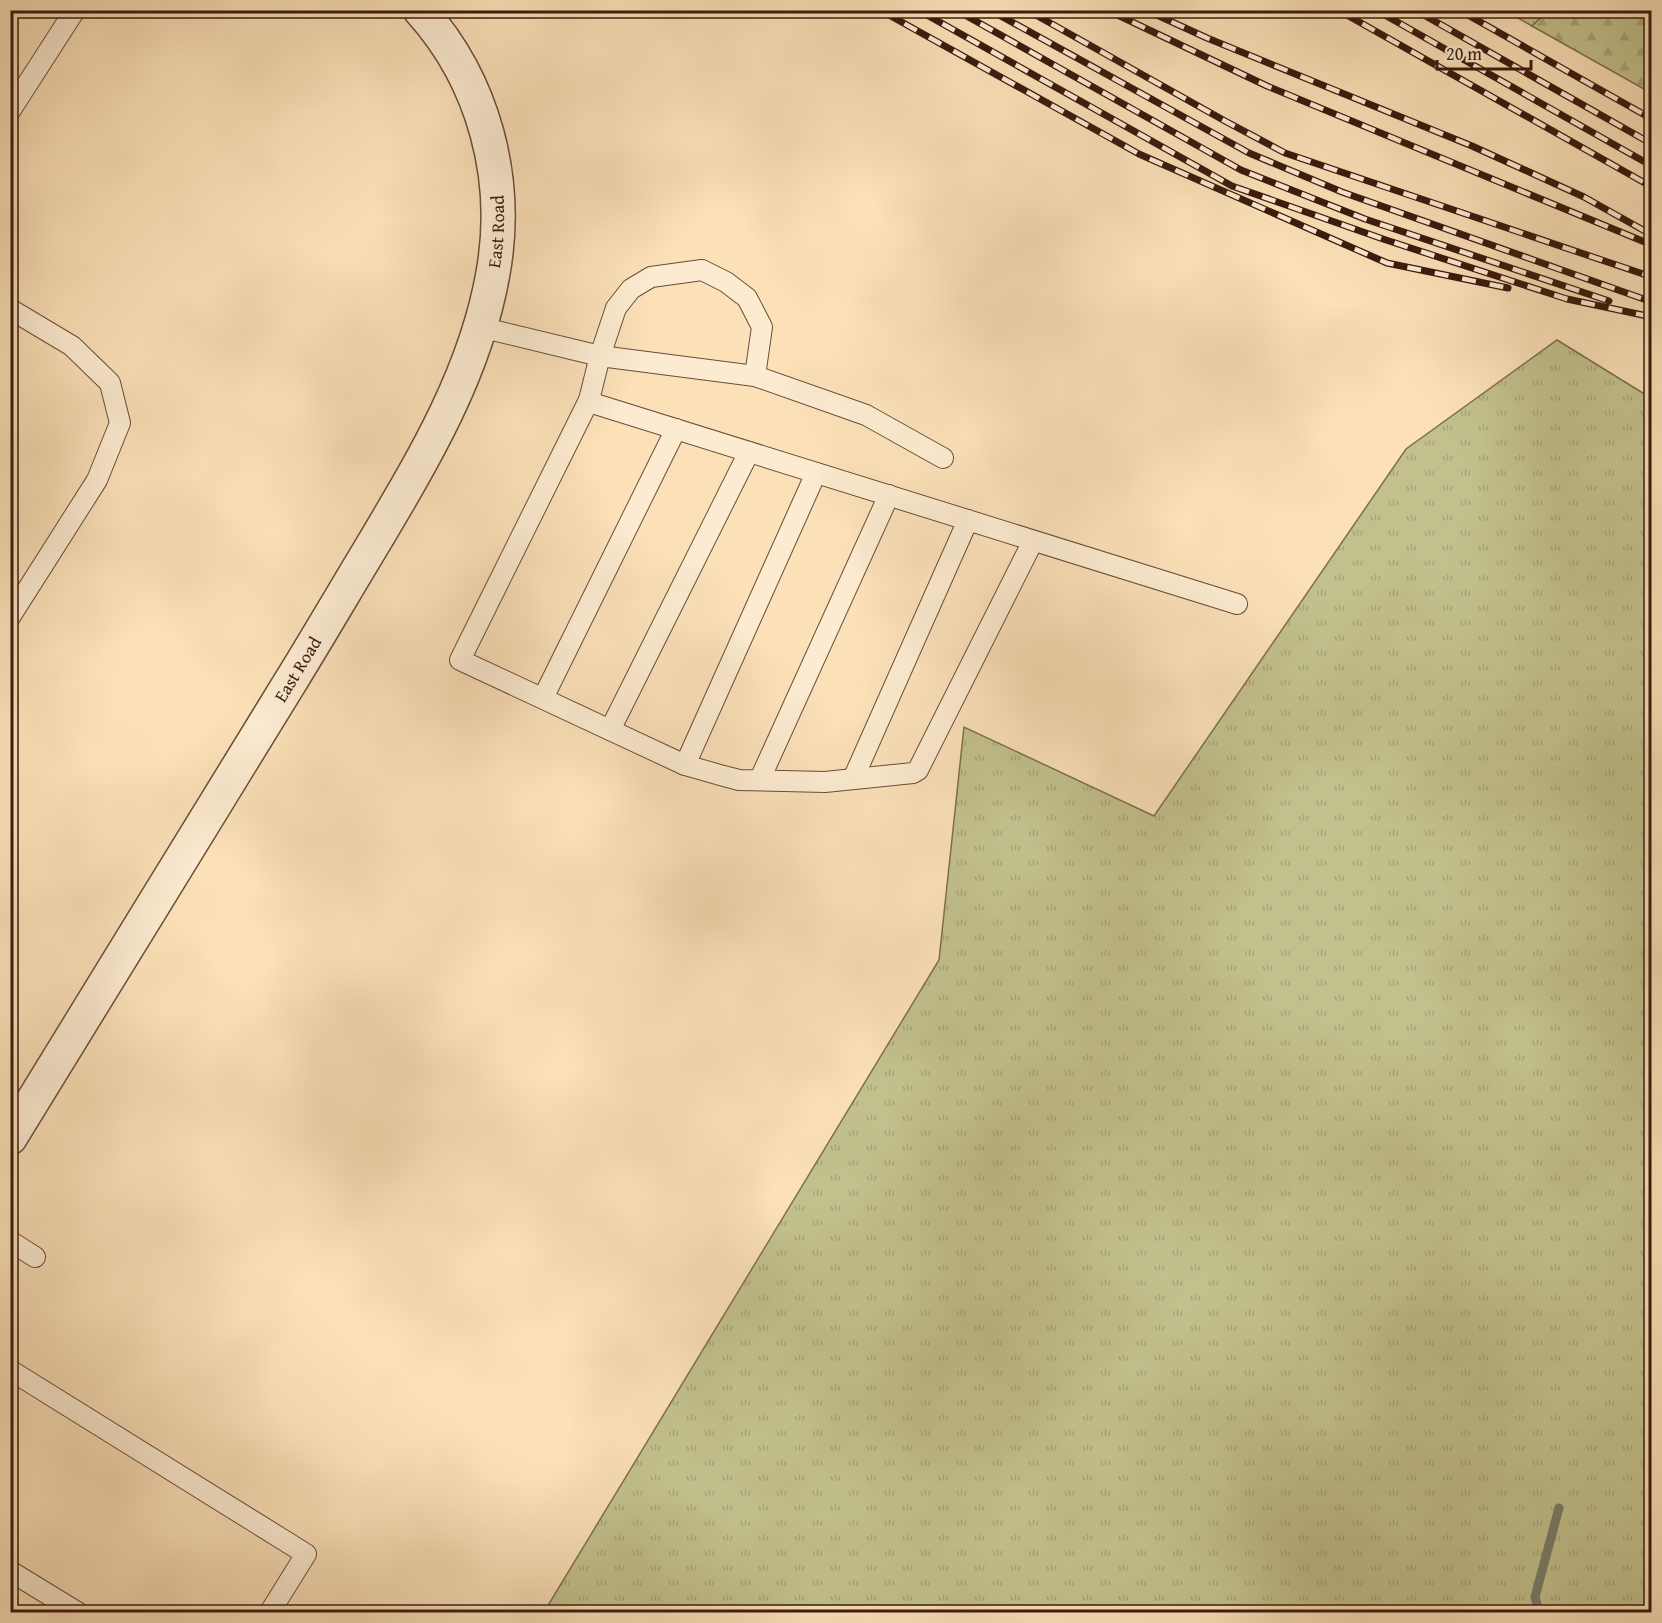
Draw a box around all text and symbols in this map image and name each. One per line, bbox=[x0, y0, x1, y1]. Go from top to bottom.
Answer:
scale bar bbox=[1437, 33, 1532, 71]
text: 20 m bbox=[1446, 40, 1482, 67]
street label: East Road bbox=[480, 194, 511, 270]
street label: East Road bbox=[267, 631, 328, 707]

